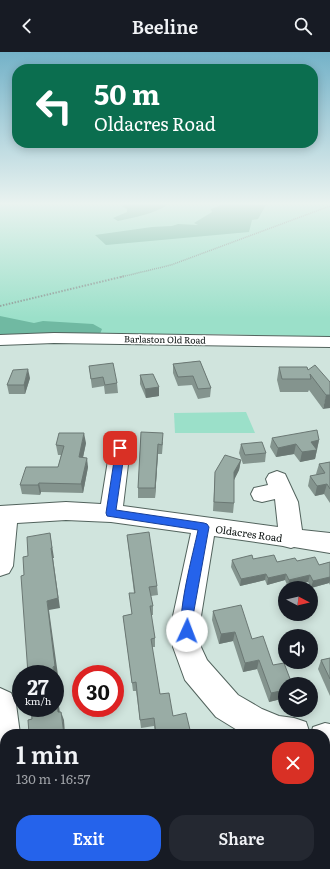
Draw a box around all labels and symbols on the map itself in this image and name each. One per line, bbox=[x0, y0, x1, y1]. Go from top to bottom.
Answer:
street label: Barlaston Old Road bbox=[124, 331, 207, 347]
pin bbox=[103, 431, 137, 465]
street label: Oldacres Road bbox=[214, 521, 284, 545]
north arrow bbox=[278, 581, 318, 621]
position arrow bbox=[166, 610, 208, 652]
speed limit sign: 30 bbox=[72, 665, 124, 717]

